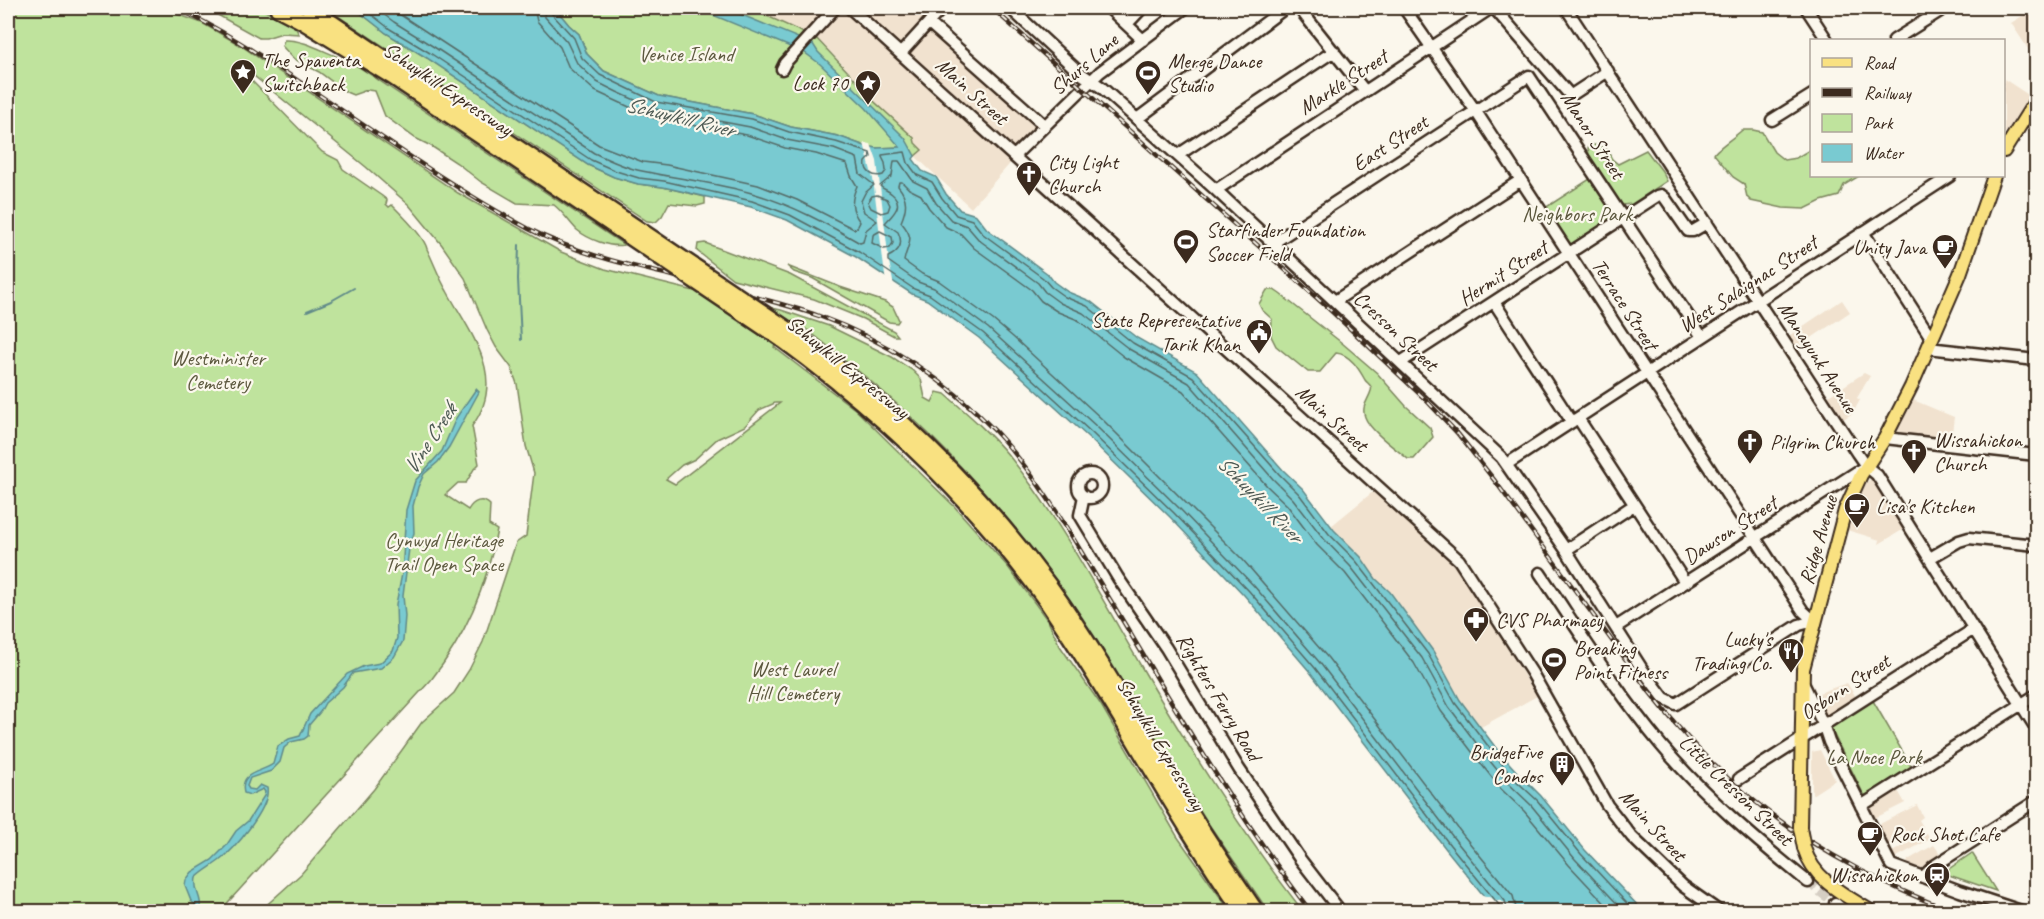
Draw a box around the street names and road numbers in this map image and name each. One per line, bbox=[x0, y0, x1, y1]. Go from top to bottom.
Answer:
street label: Shurs Lane bbox=[1045, 27, 1124, 101]
street label: Schuylkill Expressway bbox=[378, 36, 519, 143]
street label: Markle Street bbox=[1294, 42, 1395, 120]
street label: Main Street bbox=[931, 52, 1015, 131]
street label: Manor Street bbox=[1555, 86, 1632, 185]
street label: East Street bbox=[1347, 108, 1434, 177]
street label: West Salaignac Street bbox=[1674, 228, 1825, 338]
street label: Hermit Street bbox=[1454, 233, 1555, 311]
street label: Terrace Street bbox=[1586, 253, 1666, 357]
street label: Cresson Street bbox=[1348, 285, 1445, 378]
street label: Manayunk Avenue bbox=[1772, 296, 1864, 419]
street label: Schuylkill Expressway bbox=[781, 310, 916, 426]
street label: Main Street bbox=[1291, 379, 1375, 458]
street label: Dawson Street bbox=[1678, 488, 1784, 570]
street label: Ridge Avenue bbox=[1793, 492, 1843, 587]
street label: Righters Ferry Road bbox=[1171, 629, 1269, 768]
street label: Osborn Street bbox=[1795, 647, 1896, 726]
street label: Schuylkill Expressway bbox=[1111, 673, 1212, 817]
street label: Little Cresson Street bbox=[1674, 729, 1800, 852]
street label: Main Street bbox=[1614, 784, 1693, 868]

